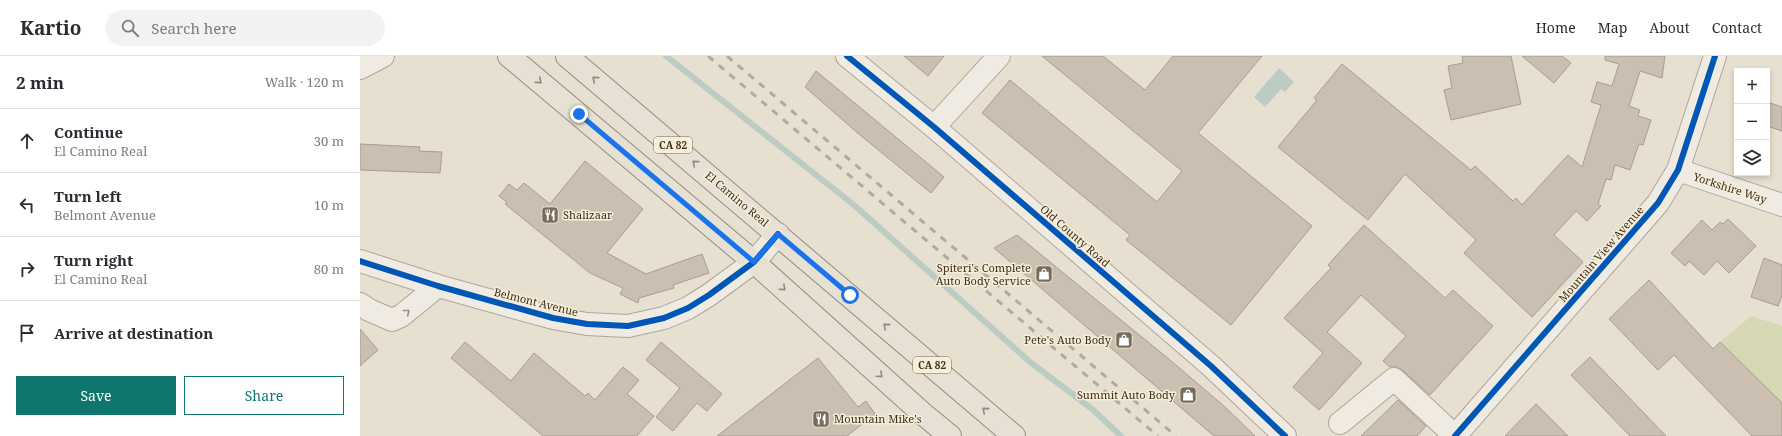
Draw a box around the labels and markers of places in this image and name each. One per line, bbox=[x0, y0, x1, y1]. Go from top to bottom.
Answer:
restaurant icon: Shalizaar bbox=[540, 205, 560, 225]
place label: Shalizaar bbox=[563, 207, 613, 222]
place label: Spiteri's Complete Auto Body Service bbox=[936, 260, 1031, 288]
shop icon: Spiteri's Complete Auto Body Service bbox=[1034, 264, 1054, 284]
shop icon: Pete's Auto Body bbox=[1114, 330, 1134, 350]
place label: Pete's Auto Body bbox=[1024, 332, 1112, 347]
shop icon: Summit Auto Body bbox=[1178, 385, 1198, 405]
place label: Summit Auto Body bbox=[1077, 387, 1176, 402]
restaurant icon: Mountain Mike's bbox=[811, 409, 831, 429]
place label: Mountain Mike's bbox=[834, 411, 922, 426]

